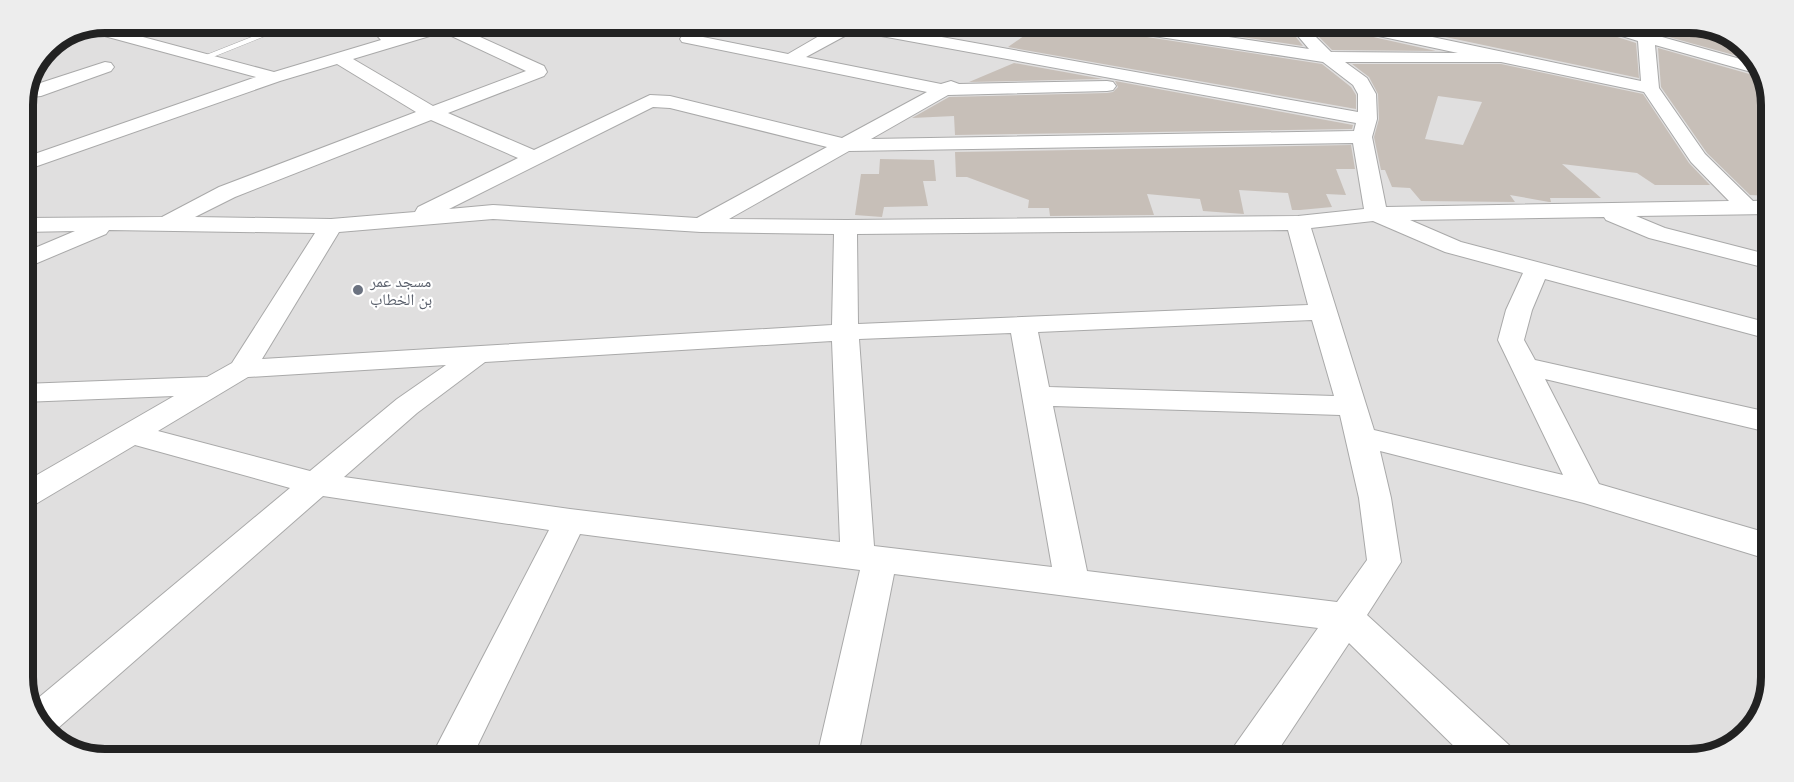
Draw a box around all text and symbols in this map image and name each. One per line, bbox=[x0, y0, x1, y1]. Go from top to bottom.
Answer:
place label: مسجد عمر بن الخطاب bbox=[369, 271, 432, 310]
marker: مسجد عمر بن الخطاب bbox=[351, 283, 365, 297]

